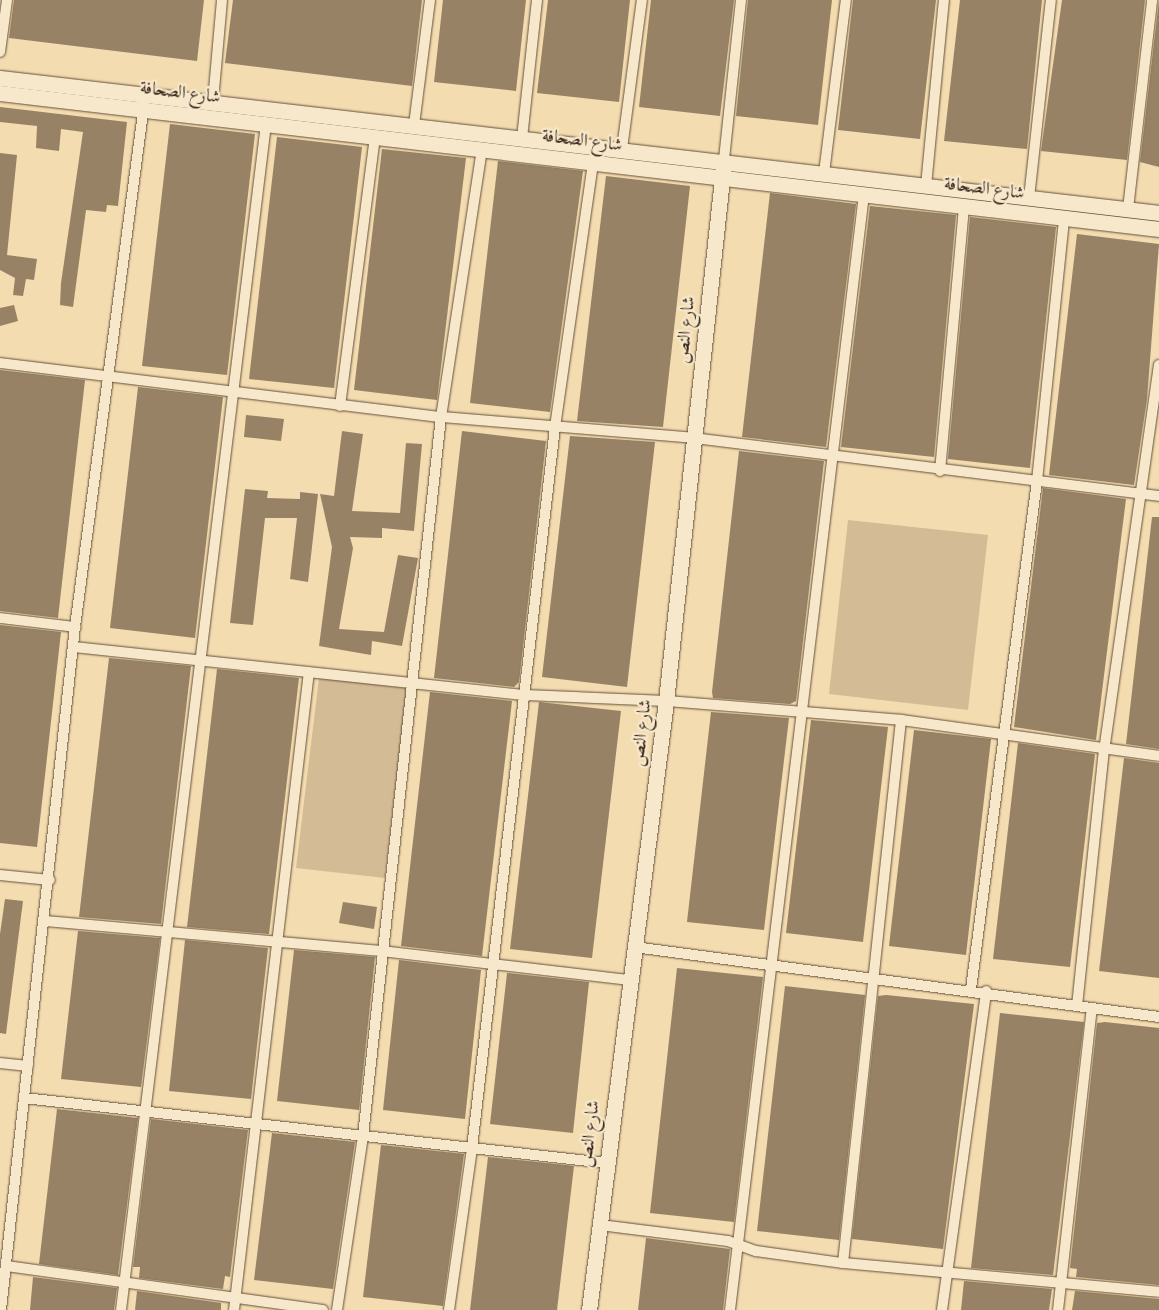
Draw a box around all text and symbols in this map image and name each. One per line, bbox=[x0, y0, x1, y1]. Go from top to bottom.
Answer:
street label: شارع الصحافة bbox=[139, 78, 221, 110]
street label: شارع الصحافة bbox=[541, 126, 623, 158]
street label: شارع الصحافة bbox=[943, 174, 1025, 206]
street label: شارع النص bbox=[673, 295, 701, 365]
street label: شارع النص bbox=[628, 698, 658, 768]
street label: شارع النص bbox=[576, 1099, 606, 1169]

